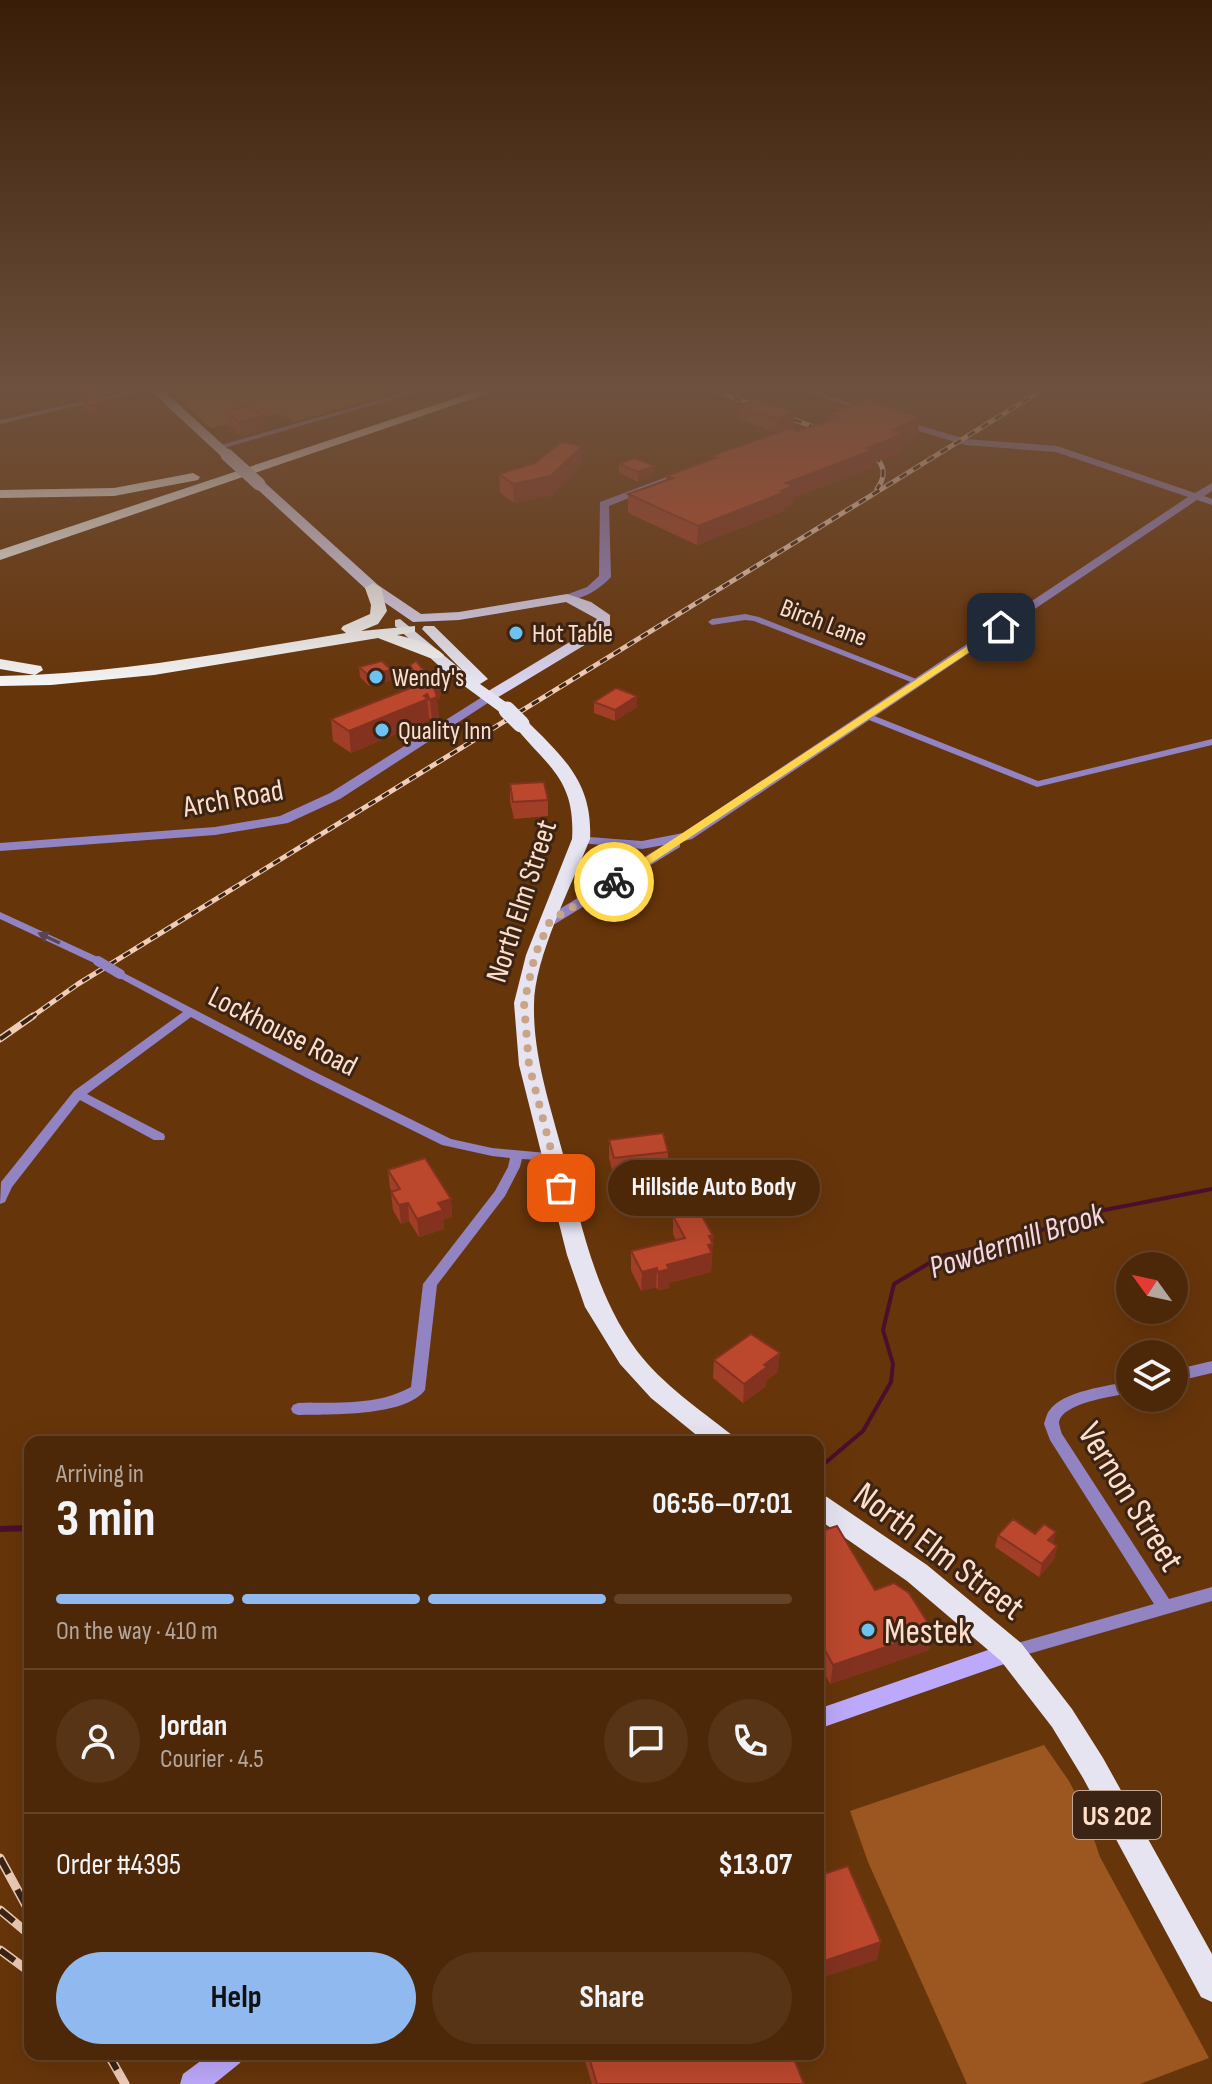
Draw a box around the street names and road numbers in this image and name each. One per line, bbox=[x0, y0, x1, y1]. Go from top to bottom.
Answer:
street label: Birch Lane bbox=[776, 593, 871, 654]
street label: Arch Road bbox=[179, 772, 286, 826]
street label: North Elm Street bbox=[479, 816, 565, 987]
street label: Lockhouse Road bbox=[202, 979, 363, 1085]
street label: Vernon Street bbox=[1067, 1415, 1192, 1580]
street label: North Elm Street bbox=[845, 1474, 1032, 1630]
road number: US 202 bbox=[1073, 1791, 1161, 1839]

